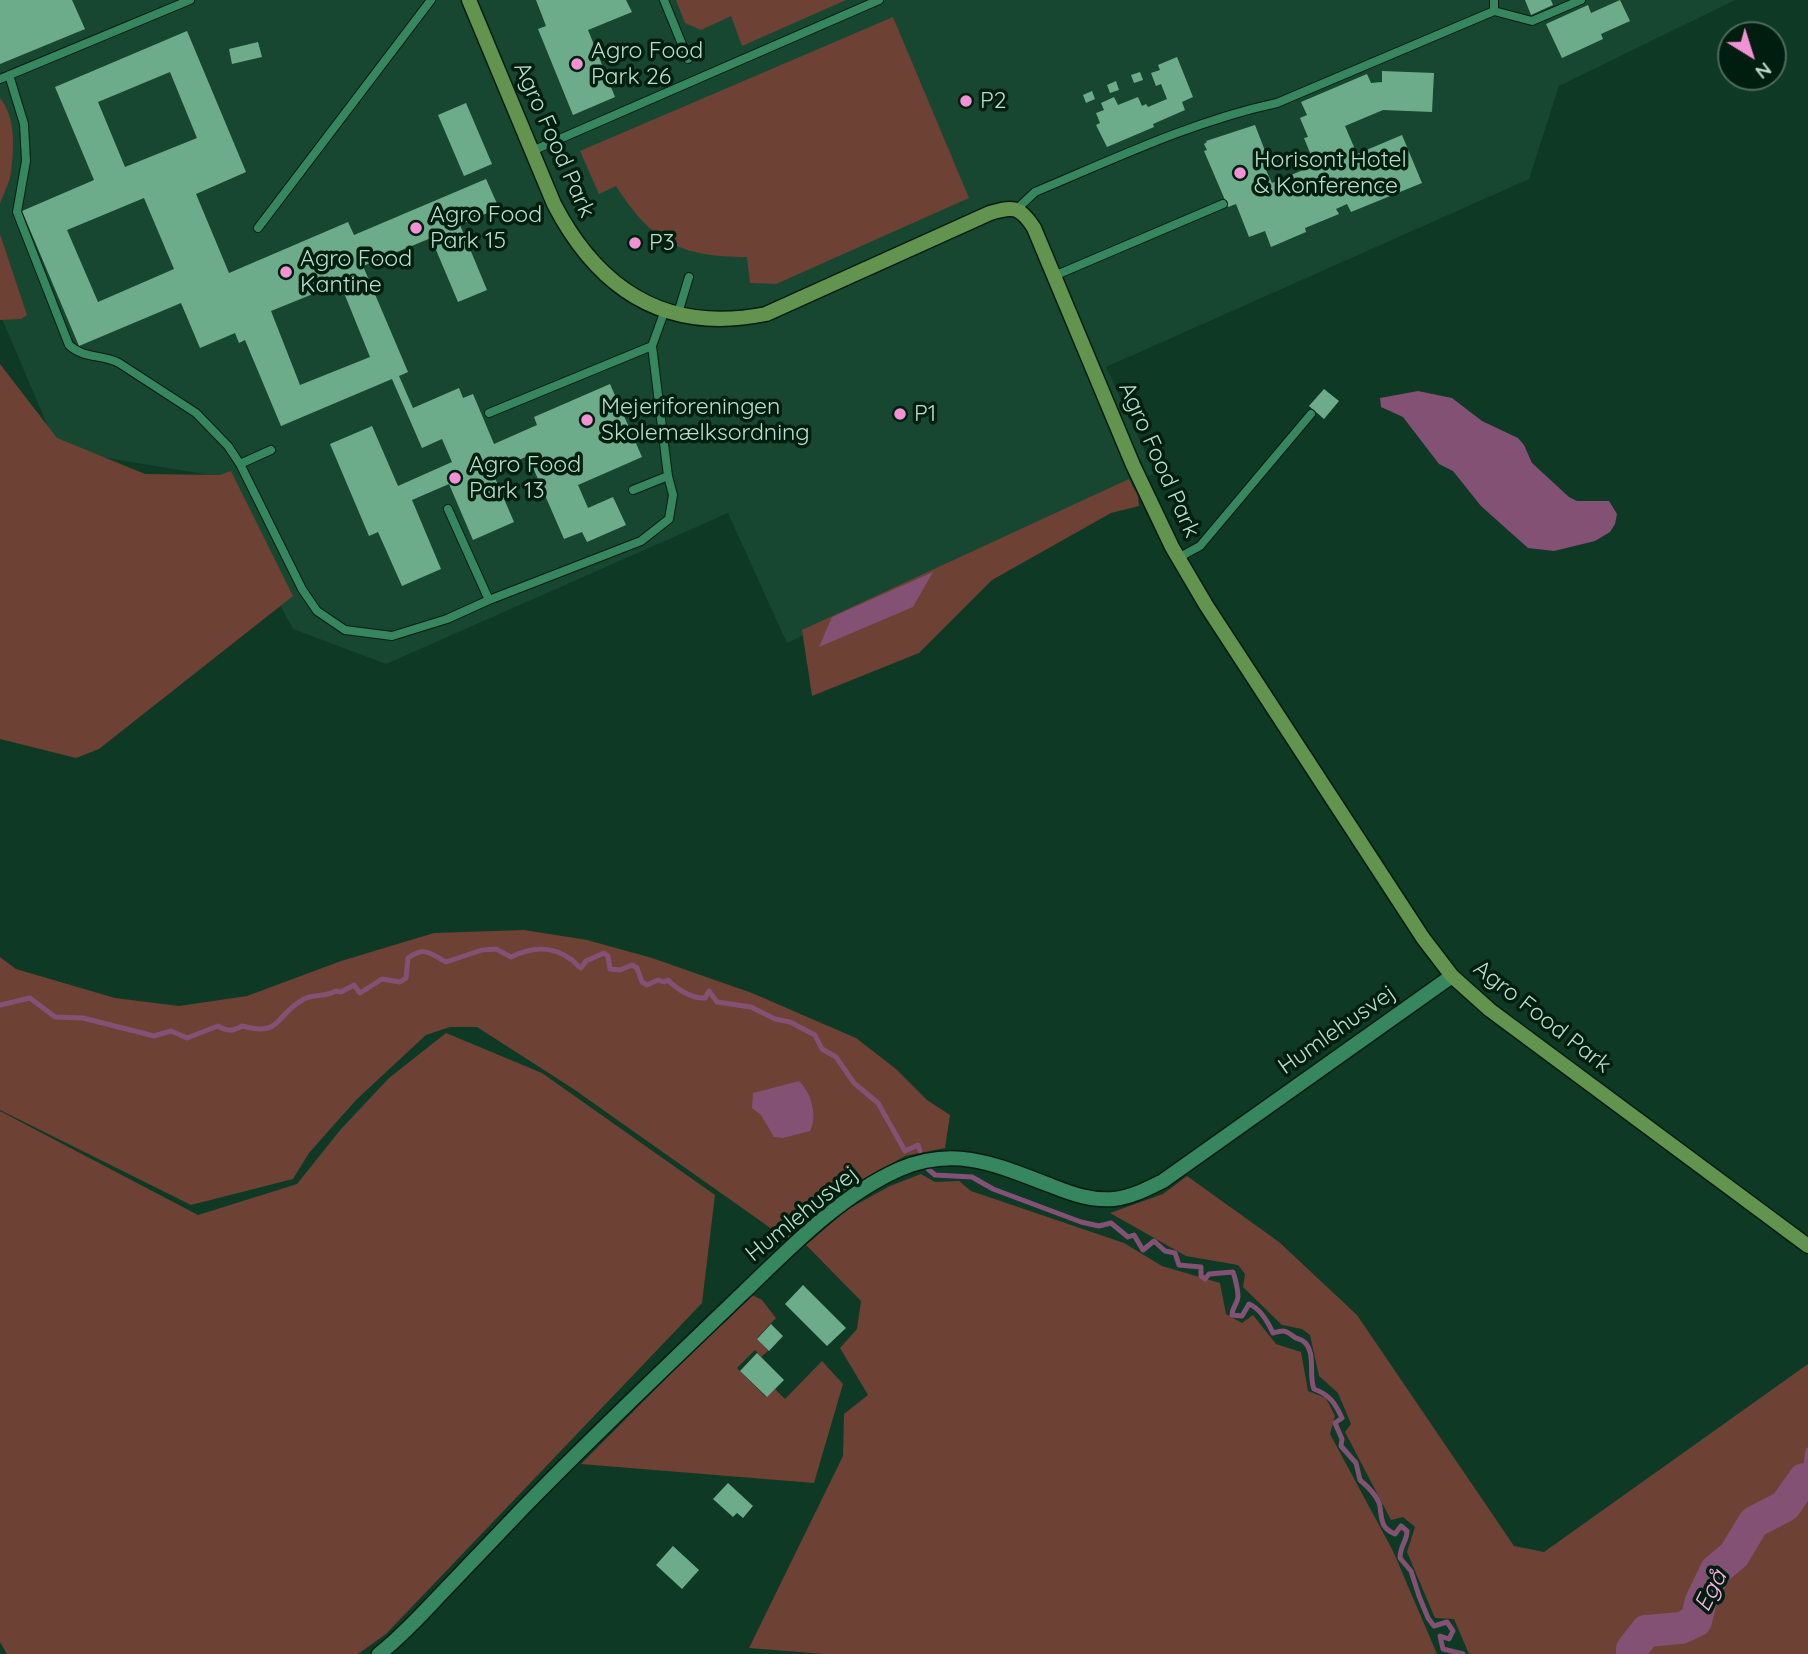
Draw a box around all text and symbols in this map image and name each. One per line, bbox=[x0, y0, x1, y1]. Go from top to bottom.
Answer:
north arrow bbox=[1717, 21, 1787, 91]
place label: Agro Food Park 26 bbox=[591, 37, 703, 91]
marker: Agro Food Park 26 bbox=[569, 56, 585, 72]
text: N bbox=[1751, 57, 1777, 85]
street label: Agro Food Park bbox=[507, 58, 601, 222]
place label: P2 bbox=[980, 87, 1006, 115]
marker: P2 bbox=[958, 93, 974, 109]
place label: Horisont Hotel & Konference bbox=[1254, 146, 1407, 200]
marker: Horisont Hotel & Konference bbox=[1232, 165, 1248, 181]
place label: Agro Food Park 15 bbox=[430, 201, 542, 255]
marker: Agro Food Park 15 bbox=[408, 220, 424, 236]
place label: P3 bbox=[649, 229, 675, 257]
marker: P3 bbox=[627, 235, 643, 251]
place label: Agro Food Kantine bbox=[300, 245, 412, 299]
marker: Agro Food Kantine bbox=[278, 264, 294, 280]
street label: Agro Food Park bbox=[1112, 378, 1206, 542]
place label: Mejeriforeningen Skolemælksordning bbox=[601, 393, 810, 447]
place label: P1 bbox=[914, 400, 936, 428]
marker: P1 bbox=[892, 406, 908, 422]
marker: Mejeriforeningen Skolemælksordning bbox=[579, 412, 595, 428]
place label: Agro Food Park 13 bbox=[469, 451, 581, 505]
marker: Agro Food Park 13 bbox=[447, 470, 463, 486]
street label: Agro Food Park bbox=[1468, 955, 1616, 1079]
street label: Humlehusvej bbox=[1273, 979, 1401, 1081]
street label: Humlehusvej bbox=[740, 1160, 864, 1268]
water label: Egå bbox=[1688, 1565, 1734, 1617]

